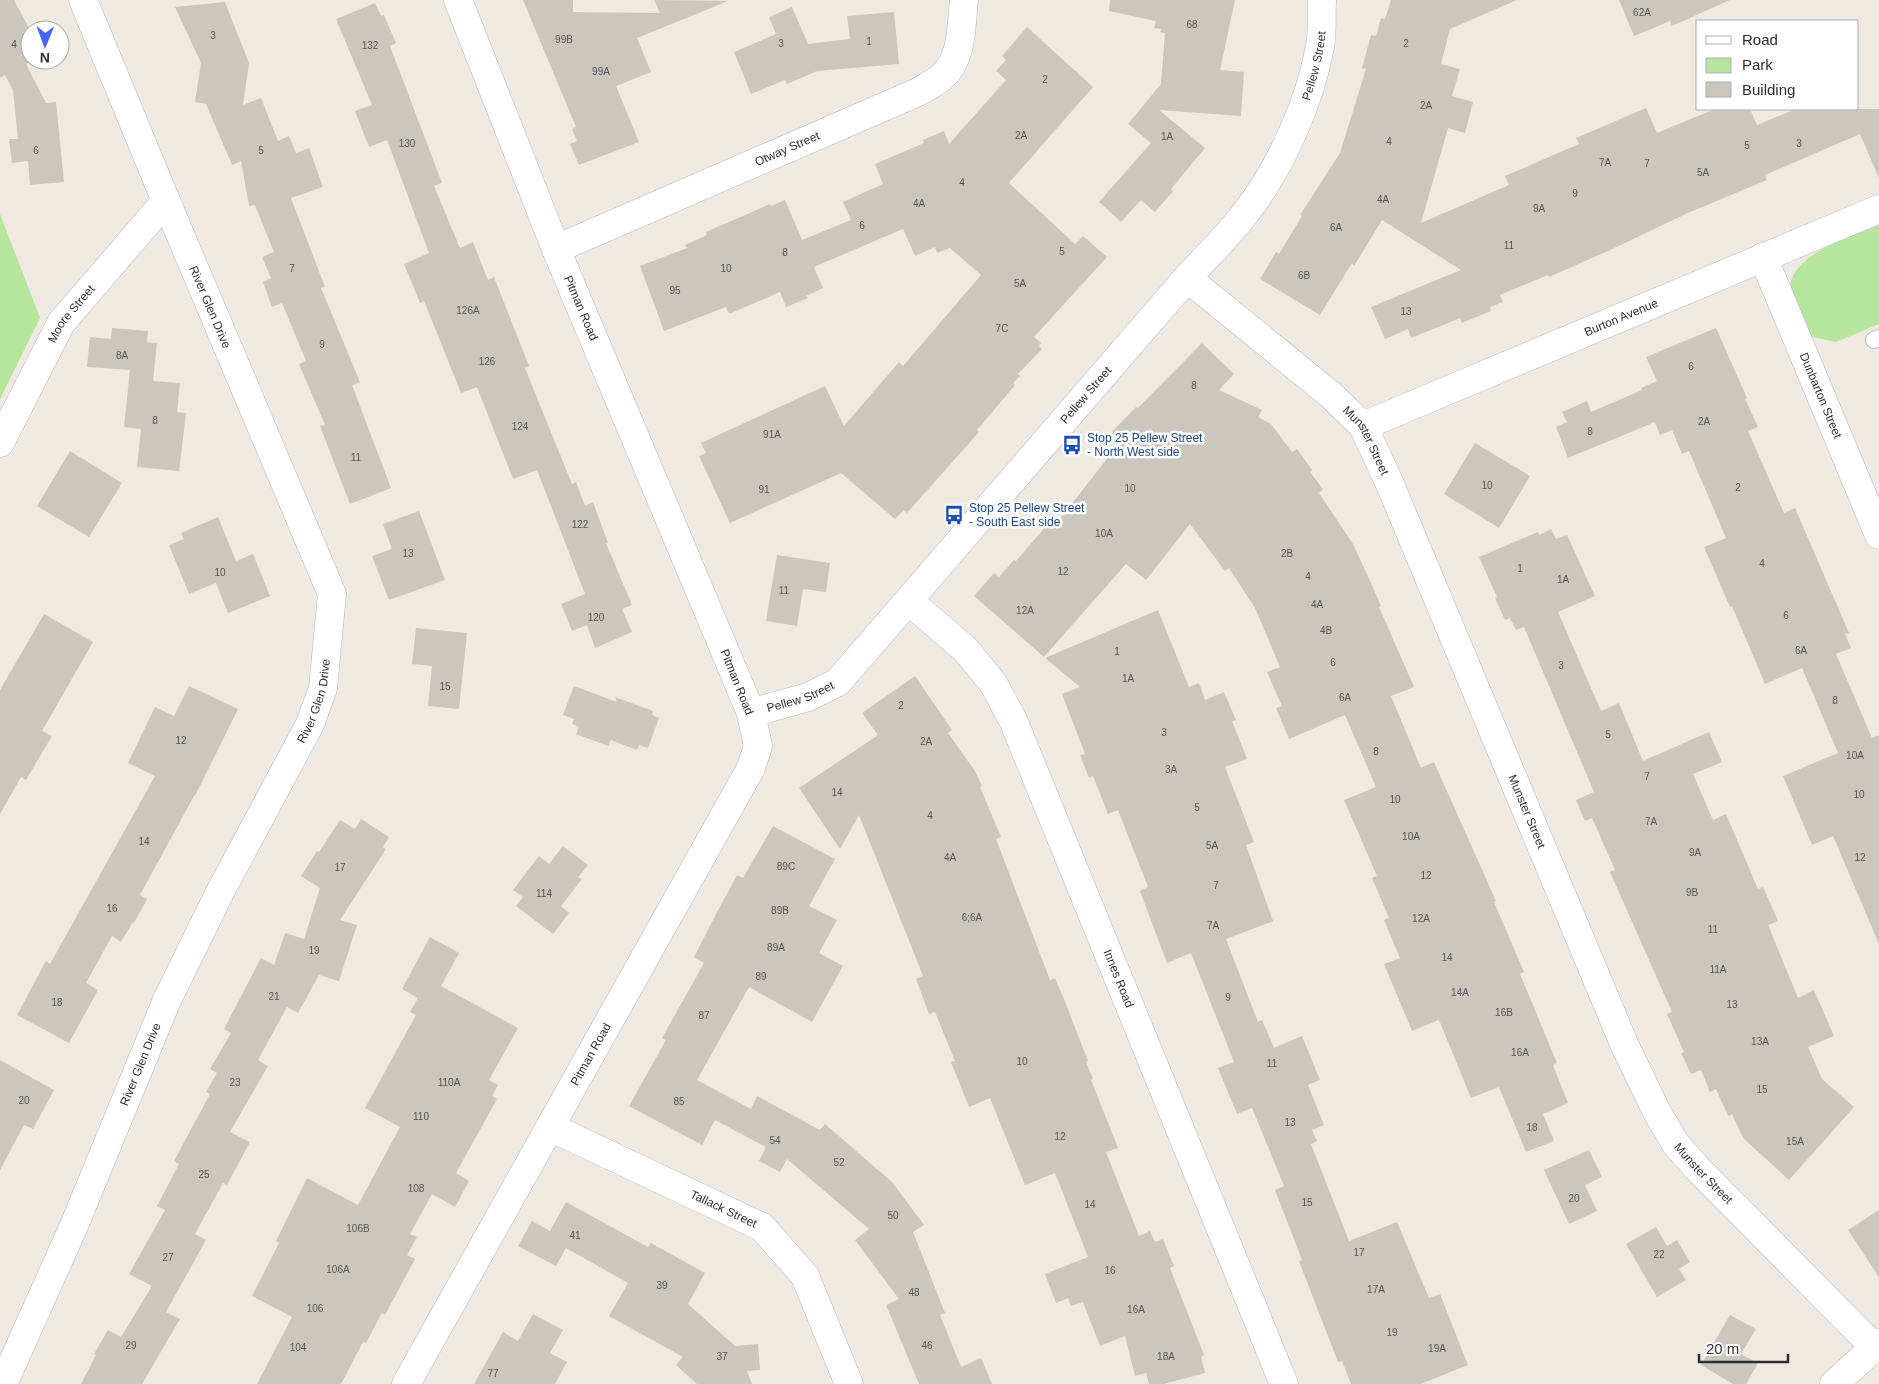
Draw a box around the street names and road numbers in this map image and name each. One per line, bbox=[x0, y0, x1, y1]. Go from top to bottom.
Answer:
street label: Pellew Street bbox=[1299, 30, 1329, 102]
street label: Otway Street bbox=[753, 128, 822, 169]
street label: River Glen Drive bbox=[186, 264, 234, 351]
street label: Pitman Road bbox=[561, 273, 601, 343]
street label: Moore Street bbox=[45, 281, 98, 345]
street label: Burton Avenue bbox=[1582, 296, 1660, 339]
street label: Dunbarton Street bbox=[1797, 350, 1845, 441]
street label: Pellew Street bbox=[1057, 363, 1115, 426]
street label: Munster Street bbox=[1340, 403, 1392, 478]
street label: Pitman Road bbox=[718, 647, 756, 717]
street label: River Glen Drive bbox=[294, 658, 333, 745]
street label: Pellew Street bbox=[765, 678, 837, 715]
street label: Munster Street bbox=[1505, 772, 1549, 851]
street label: Innes Road bbox=[1100, 947, 1137, 1010]
street label: Pitman Road bbox=[568, 1020, 614, 1088]
street label: River Glen Drive bbox=[117, 1021, 164, 1108]
street label: Munster Street bbox=[1671, 1140, 1736, 1207]
street label: Tallack Street bbox=[688, 1187, 760, 1231]

